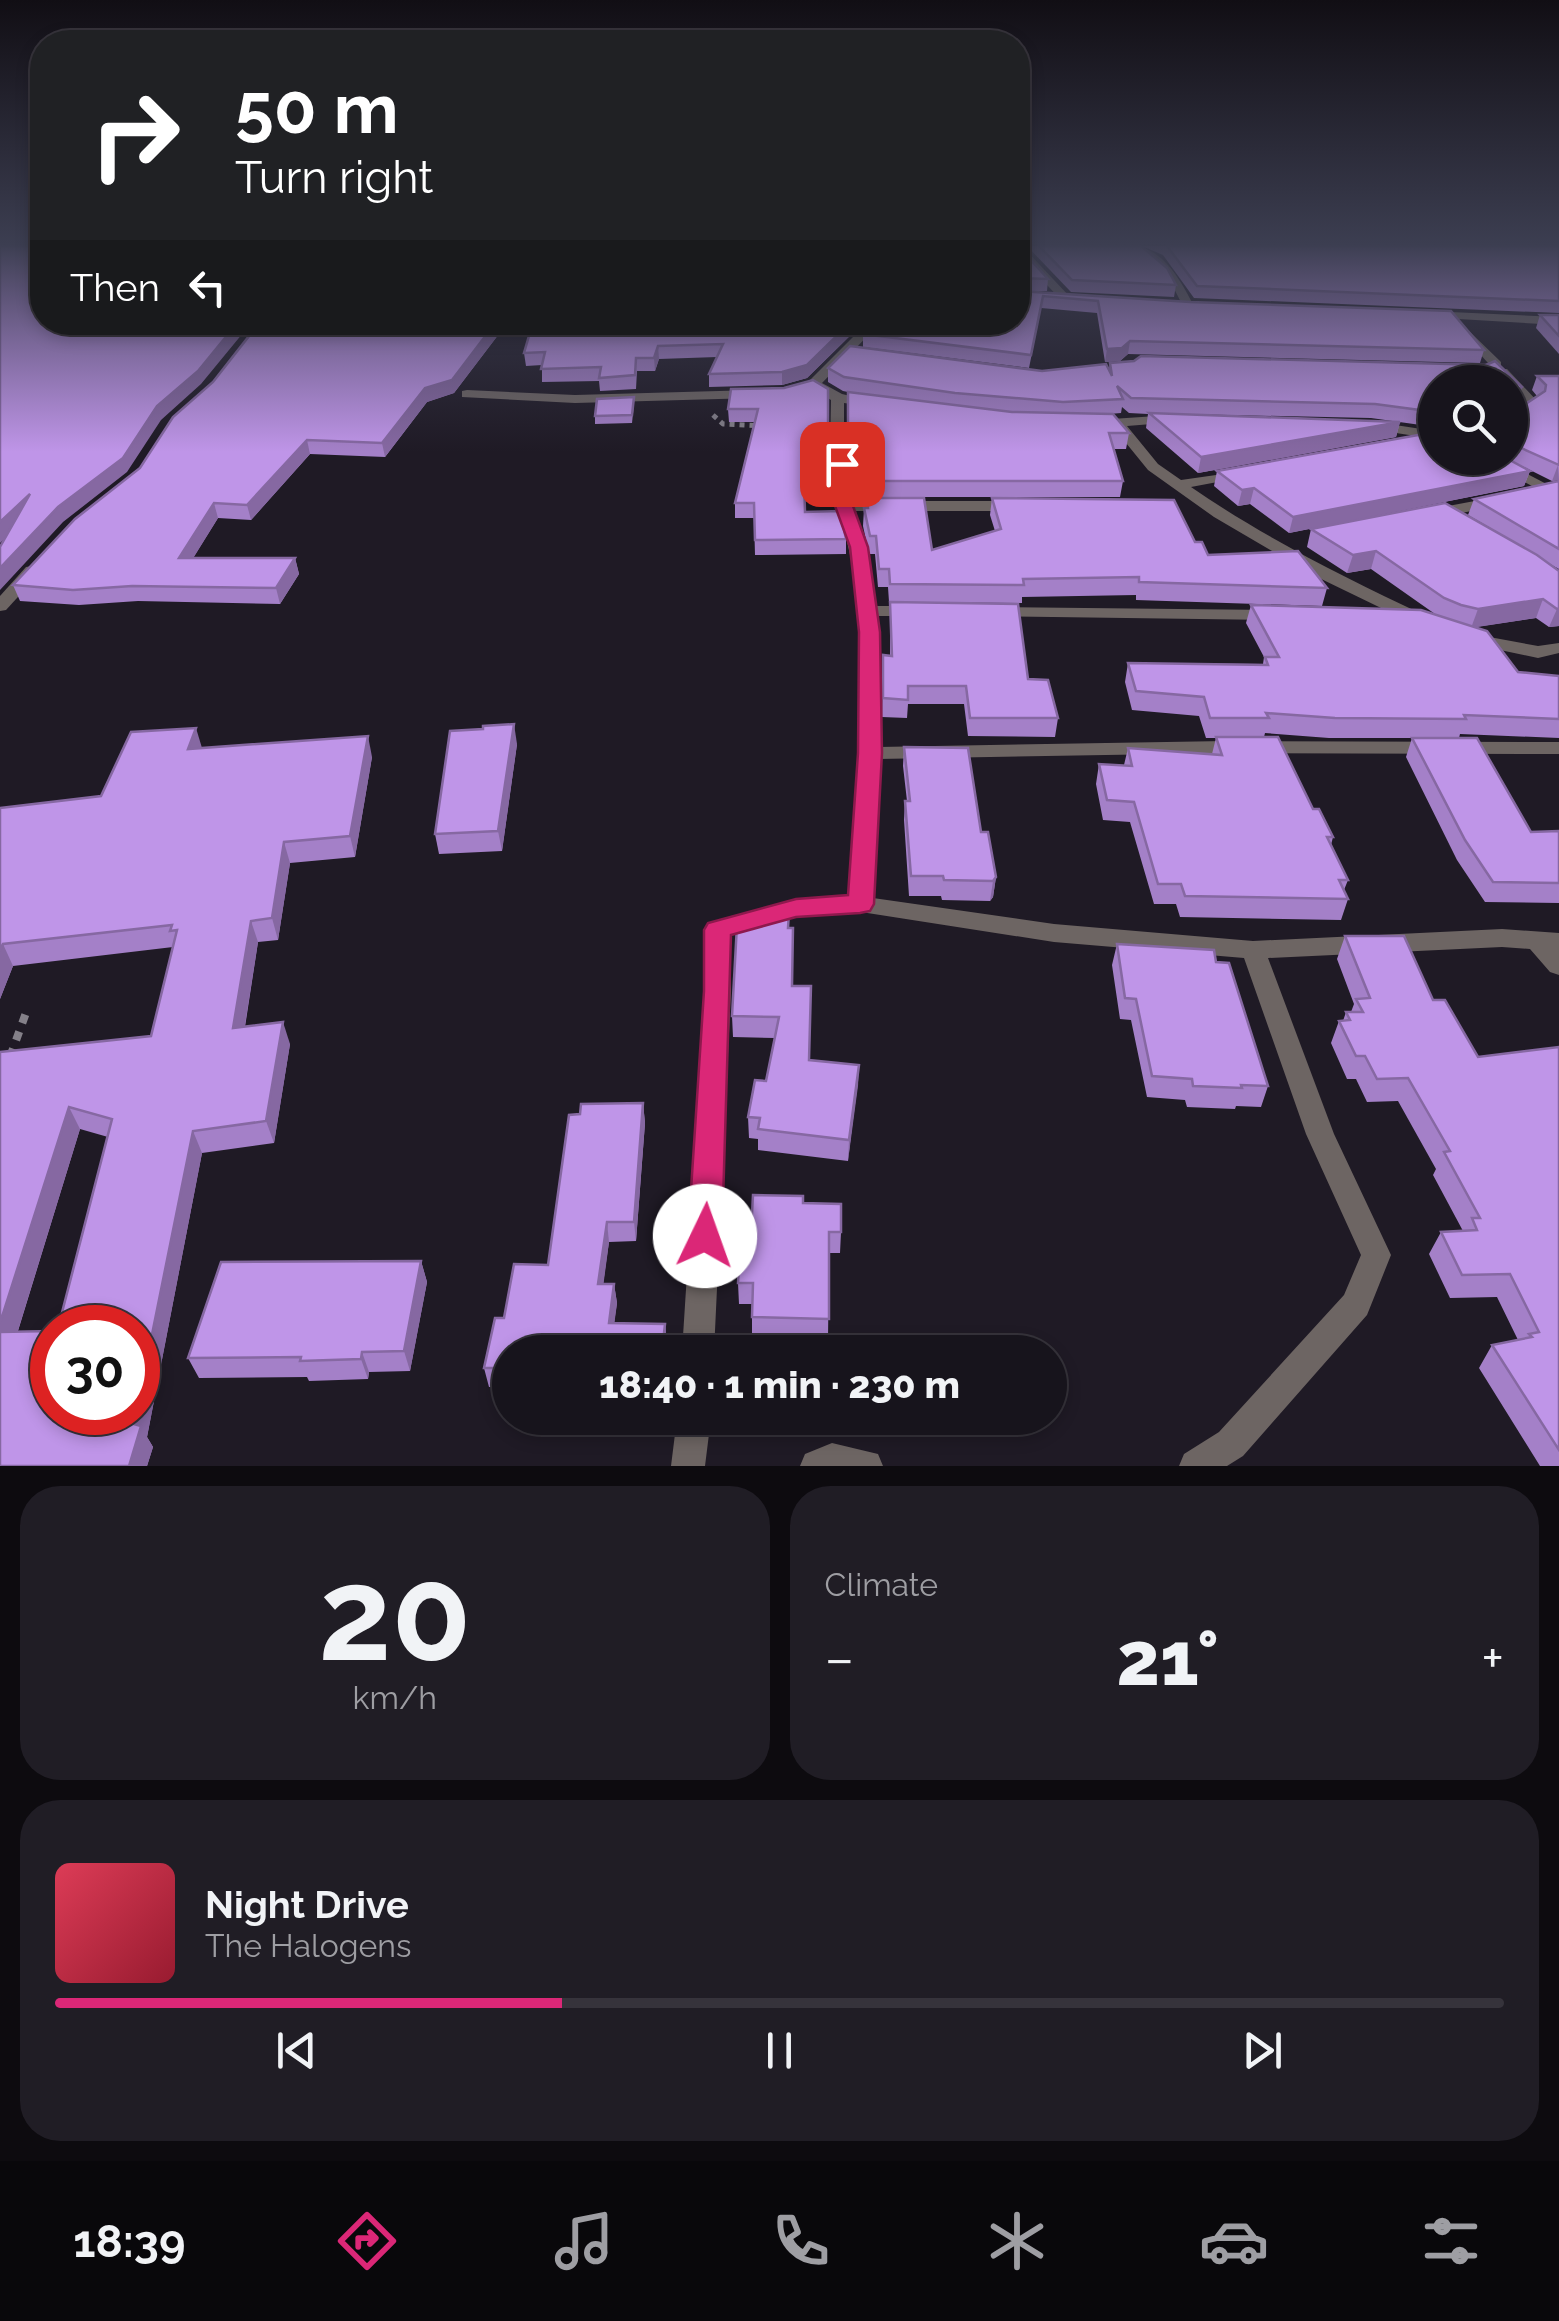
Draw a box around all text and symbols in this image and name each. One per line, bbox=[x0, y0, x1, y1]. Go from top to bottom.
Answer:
text: 50 m bbox=[235, 67, 399, 149]
icon: right bbox=[70, 70, 200, 200]
text: Turn right bbox=[235, 151, 433, 204]
icon: left bbox=[180, 260, 235, 315]
text: Then bbox=[70, 265, 160, 310]
map controls bbox=[1418, 365, 1528, 475]
button: search bbox=[1418, 365, 1528, 475]
pin bbox=[800, 422, 885, 507]
icon: arrive bbox=[815, 437, 870, 492]
position arrow bbox=[653, 1184, 757, 1288]
speed limit sign: 30 bbox=[30, 1305, 160, 1435]
text: 18:40 · 1 min · 230 m bbox=[599, 1362, 960, 1407]
text: 20 bbox=[318, 1538, 471, 1690]
text: Climate bbox=[825, 1566, 938, 1603]
text: 21° bbox=[1116, 1614, 1219, 1703]
text: − bbox=[825, 1626, 854, 1691]
text: + bbox=[1481, 1626, 1504, 1691]
text: km/h bbox=[353, 1679, 437, 1716]
text: Night Drive bbox=[205, 1882, 409, 1927]
text: The Halogens bbox=[205, 1927, 411, 1964]
icon: previous bbox=[269, 2023, 324, 2078]
icon: pause bbox=[752, 2023, 807, 2078]
icon: next bbox=[1235, 2023, 1290, 2078]
icon: directions bbox=[332, 2206, 402, 2276]
icon: music bbox=[549, 2206, 619, 2276]
icon: phone bbox=[766, 2206, 836, 2276]
icon: climate bbox=[982, 2206, 1052, 2276]
icon: car bbox=[1199, 2206, 1269, 2276]
icon: filters bbox=[1416, 2206, 1486, 2276]
text: 18:39 bbox=[73, 2215, 185, 2268]

